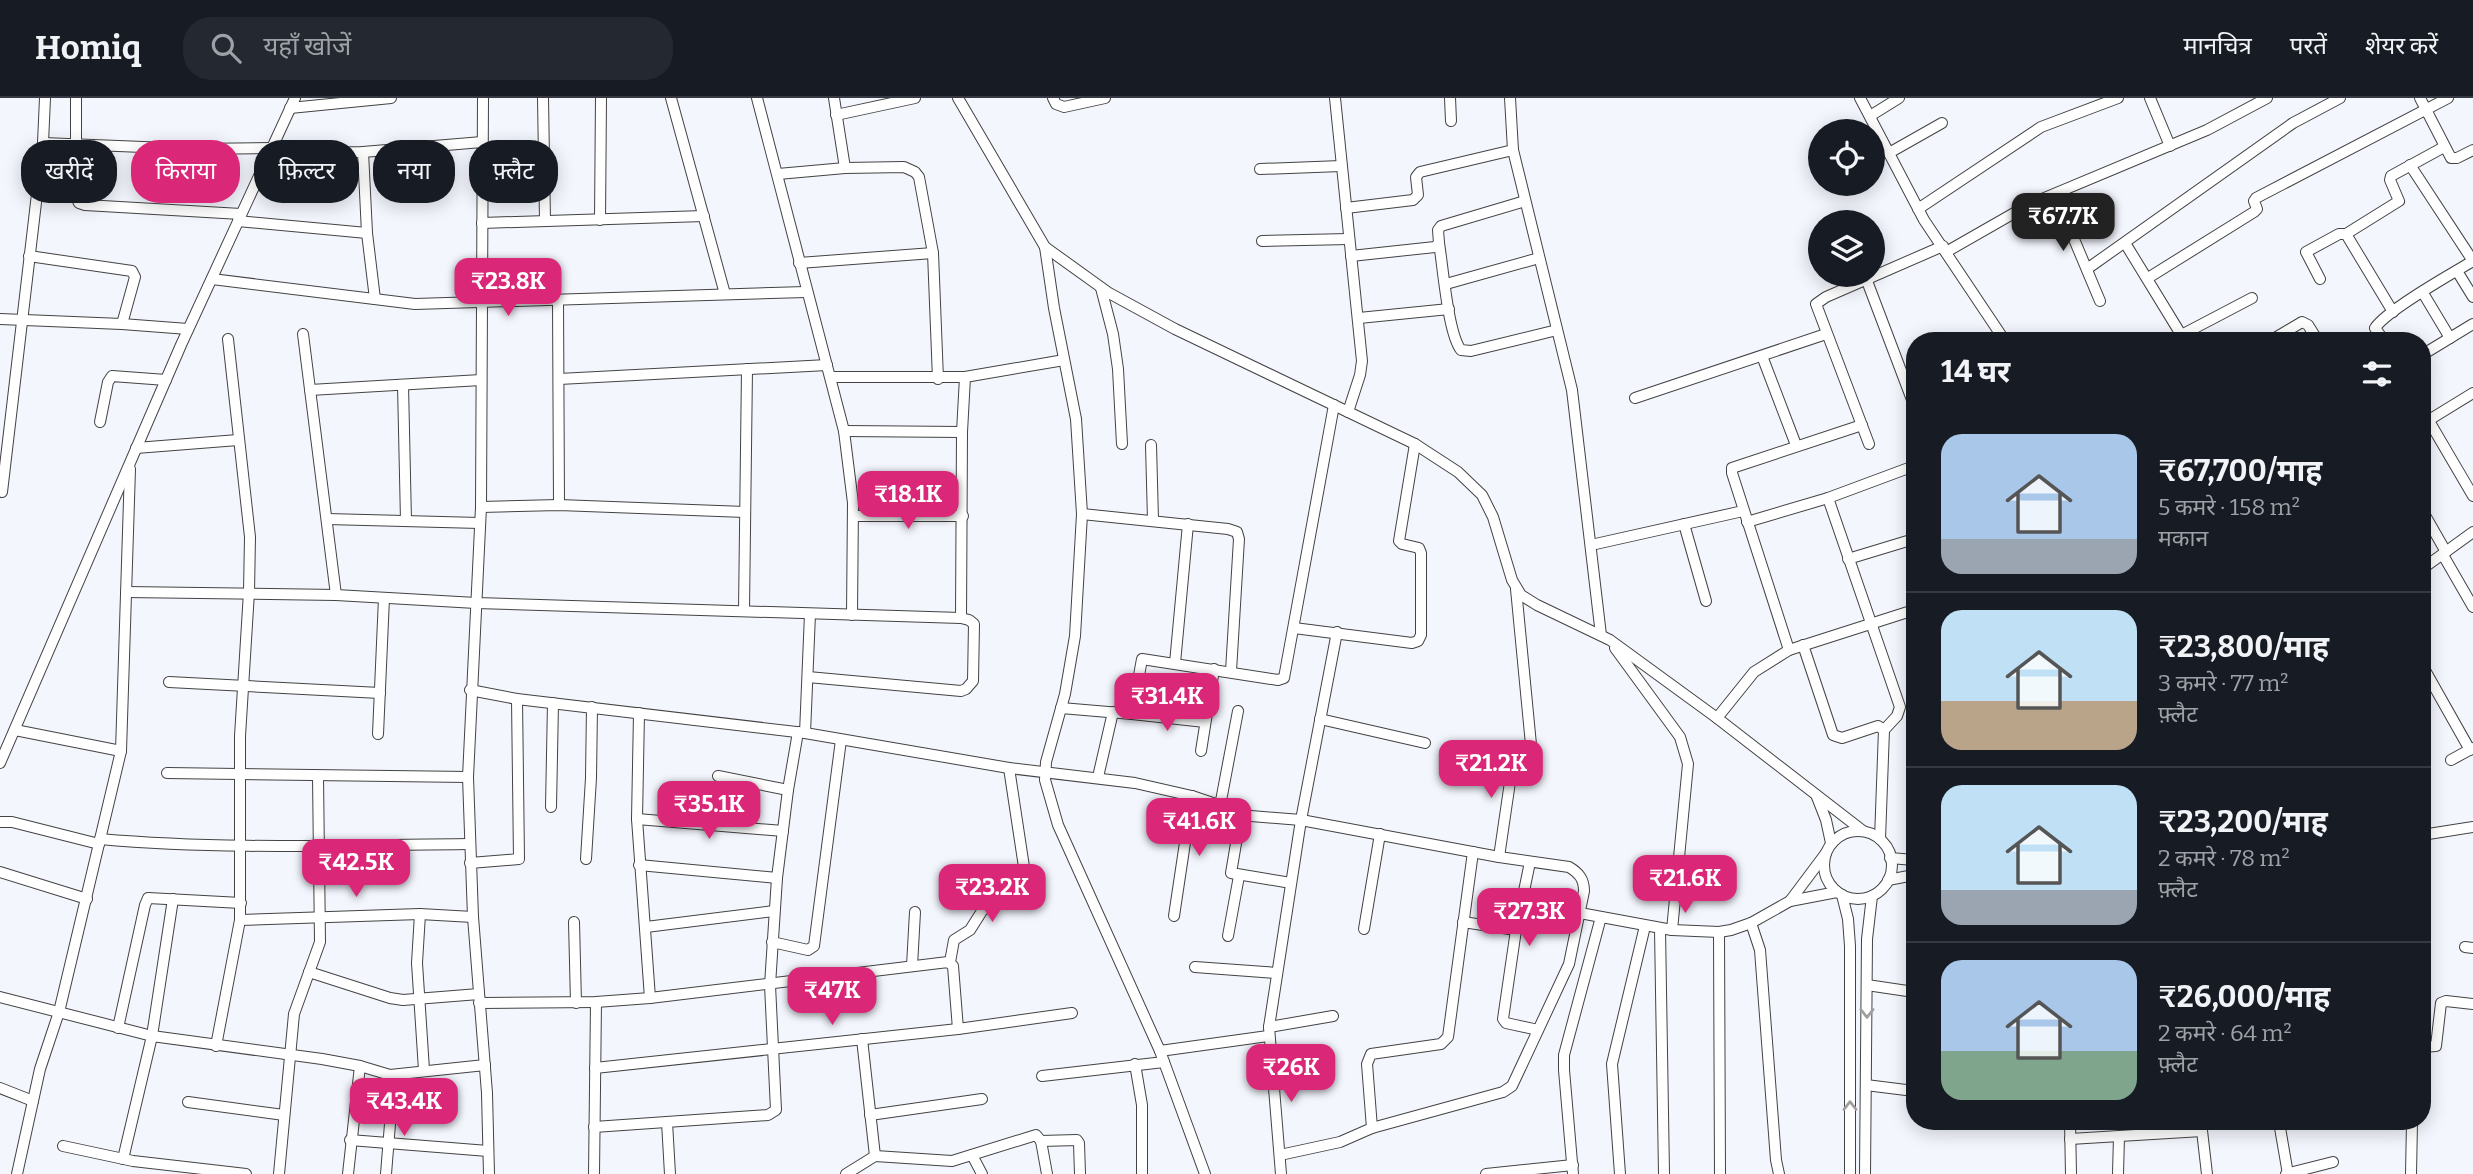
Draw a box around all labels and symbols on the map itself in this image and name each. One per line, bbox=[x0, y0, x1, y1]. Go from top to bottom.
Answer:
pin: ₹67.7K bbox=[2006, 194, 2120, 253]
pin: ₹23.8K bbox=[451, 258, 565, 318]
pin: ₹18.1K bbox=[851, 472, 965, 531]
pin: ₹31.4K bbox=[1110, 674, 1224, 733]
pin: ₹21.2K bbox=[1434, 740, 1548, 800]
pin: ₹35.1K bbox=[652, 782, 766, 841]
pin: ₹41.6K bbox=[1142, 798, 1256, 858]
pin: ₹42.5K bbox=[299, 840, 413, 899]
pin: ₹21.6K bbox=[1628, 856, 1742, 915]
pin: ₹23.2K bbox=[935, 864, 1049, 924]
pin: ₹27.3K bbox=[1472, 888, 1586, 948]
pin: ₹47K bbox=[791, 968, 873, 1027]
one-way arrow bbox=[1859, 1008, 1875, 1018]
pin: ₹26K bbox=[1250, 1044, 1332, 1104]
pin: ₹43.4K bbox=[347, 1079, 461, 1138]
one-way arrow bbox=[1842, 1100, 1858, 1111]

